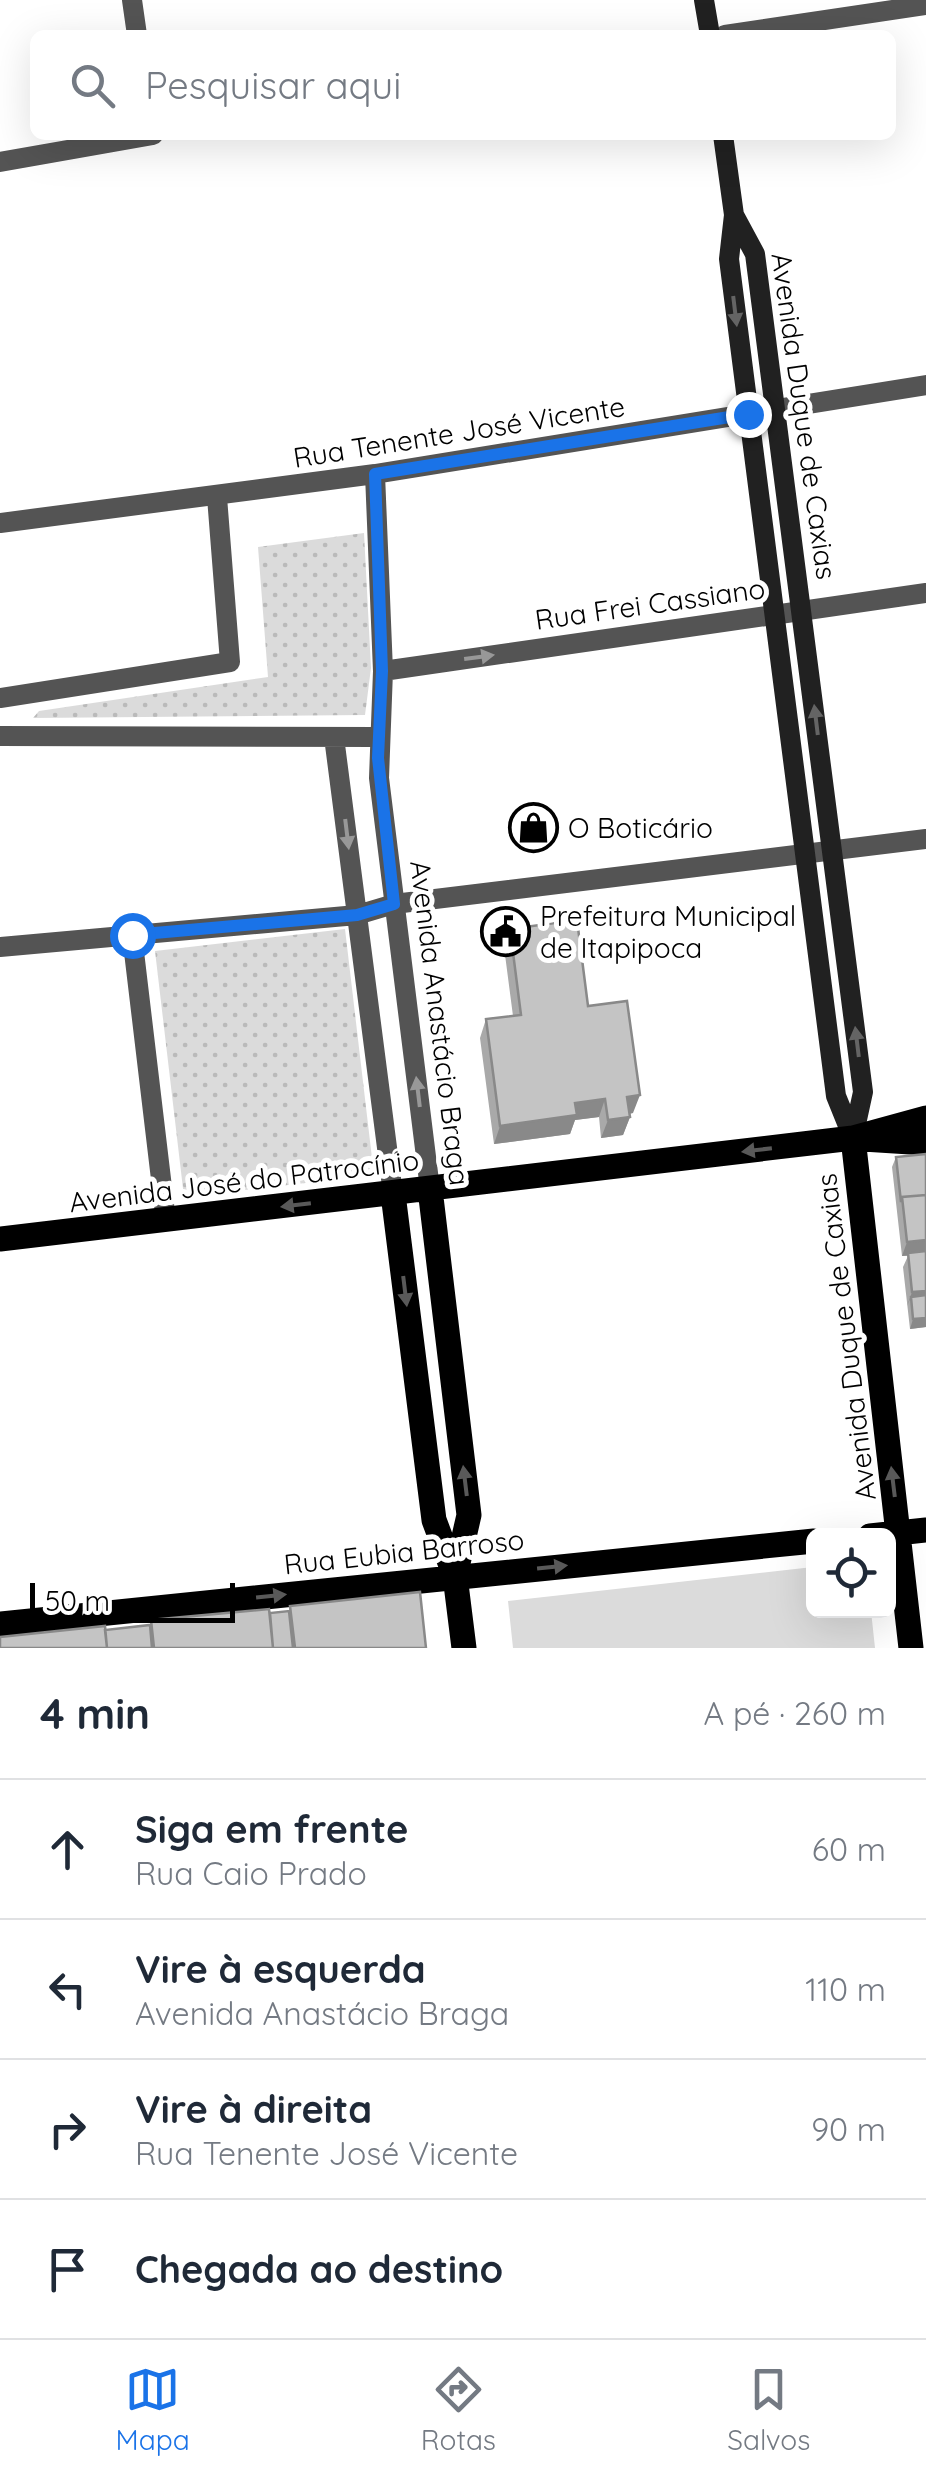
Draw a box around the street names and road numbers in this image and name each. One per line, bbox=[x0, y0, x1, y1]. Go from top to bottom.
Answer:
street label: Avenida Duque de Caxias bbox=[764, 250, 845, 581]
street label: Rua Tenente José Vicente bbox=[291, 388, 627, 475]
street label: Rua Frei Cassiano bbox=[533, 570, 767, 637]
street label: Avenida Anastácio Braga bbox=[403, 858, 478, 1188]
street label: Avenida José do Patrocínio bbox=[67, 1142, 421, 1219]
street label: Avenida Duque de Caxias bbox=[808, 1171, 883, 1503]
street label: Rua Eubia Barroso bbox=[282, 1521, 526, 1582]

